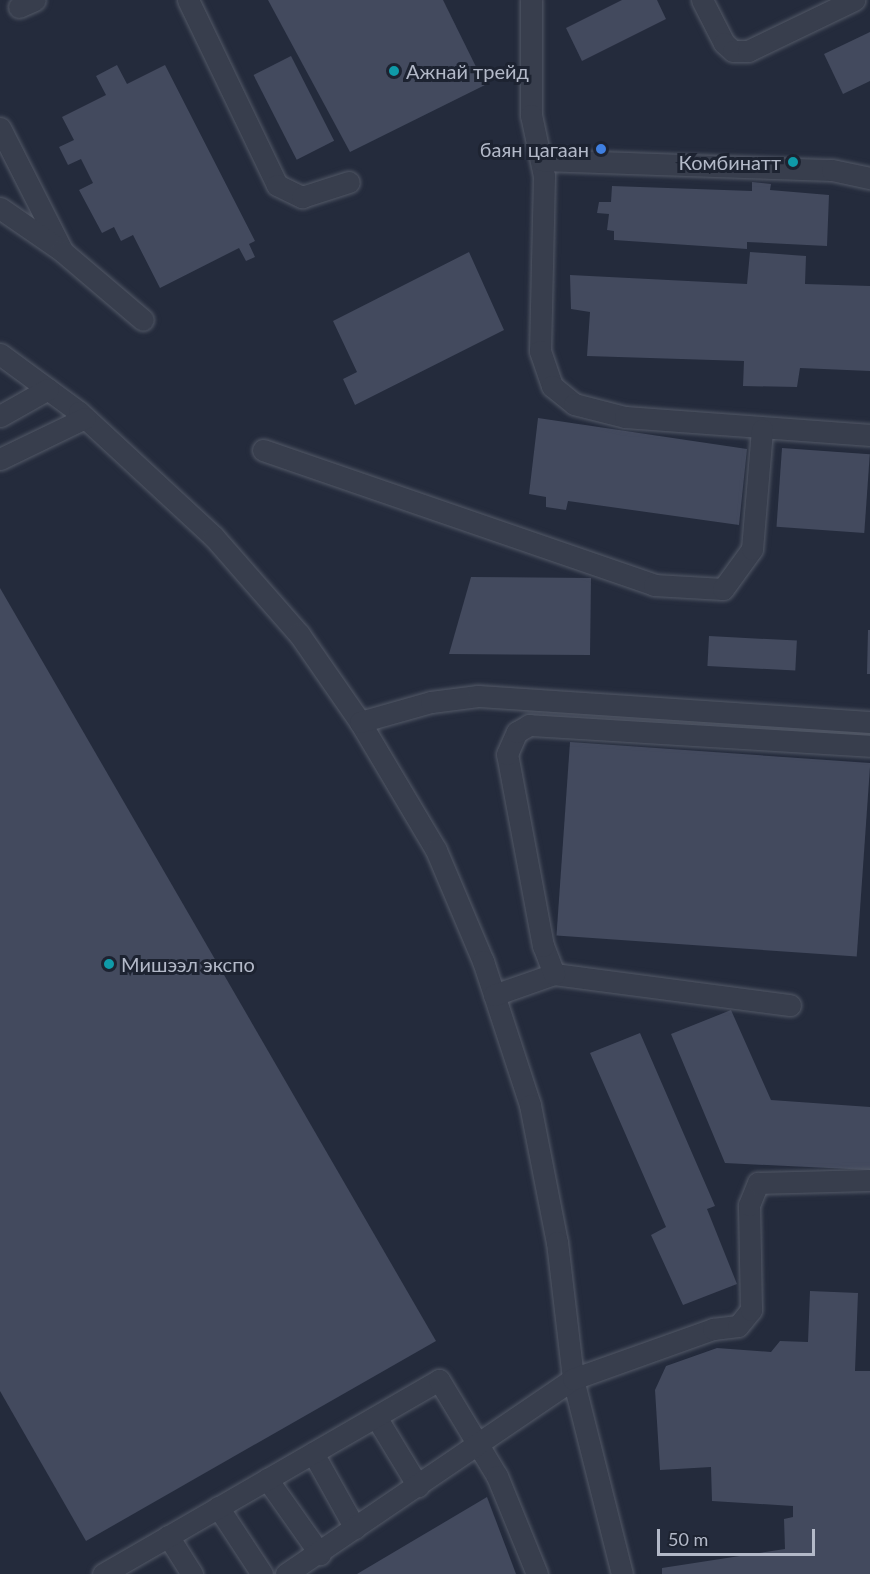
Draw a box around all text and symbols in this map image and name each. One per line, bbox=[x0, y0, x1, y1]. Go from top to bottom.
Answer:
place label: Ажнай трейд bbox=[406, 59, 529, 83]
marker: Ажнай трейд bbox=[387, 64, 401, 78]
place label: баян цагаан bbox=[480, 137, 589, 161]
marker: баян цагаан bbox=[594, 142, 608, 156]
place label: Комбинатт bbox=[679, 150, 781, 174]
marker: Комбинатт bbox=[786, 155, 800, 169]
place label: Мишээл экспо bbox=[121, 952, 255, 976]
marker: Мишээл экспо bbox=[102, 957, 116, 971]
scale bar bbox=[660, 1517, 818, 1555]
text: 50 m bbox=[668, 1528, 708, 1550]

